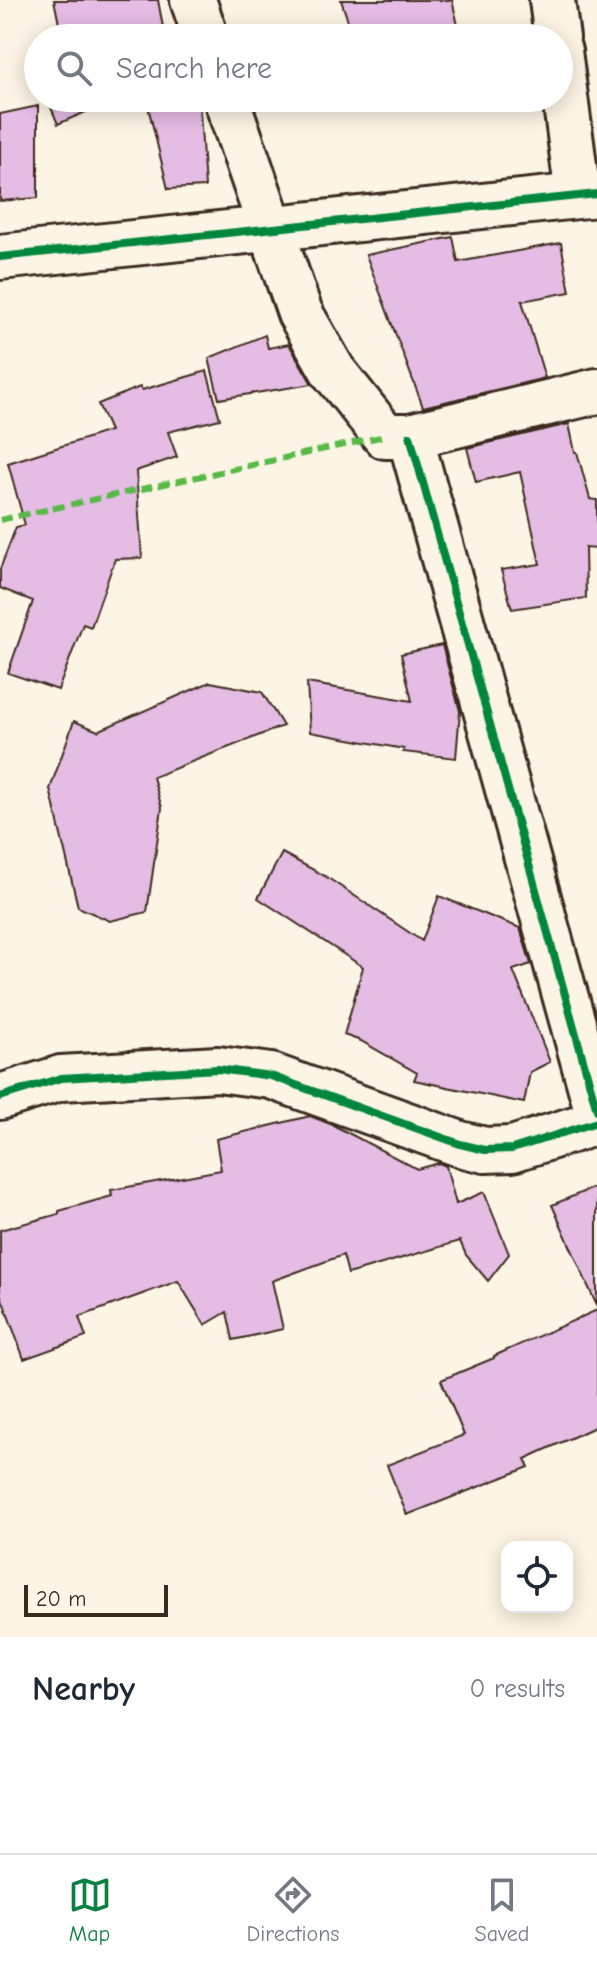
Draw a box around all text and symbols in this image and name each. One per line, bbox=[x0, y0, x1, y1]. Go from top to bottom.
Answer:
search box bbox=[24, 24, 573, 112]
icon: search bbox=[52, 46, 96, 90]
text: Search here bbox=[116, 51, 272, 86]
map controls bbox=[501, 1541, 573, 1613]
button: locate bbox=[501, 1541, 573, 1613]
scale bar bbox=[24, 1581, 168, 1617]
text: 20 m bbox=[36, 1586, 86, 1612]
text: Nearby bbox=[32, 1669, 135, 1709]
text: 0 results bbox=[470, 1674, 565, 1704]
tab: Map bbox=[68, 1873, 112, 1947]
tab: Directions bbox=[247, 1873, 340, 1947]
tab: Saved bbox=[475, 1873, 529, 1947]

